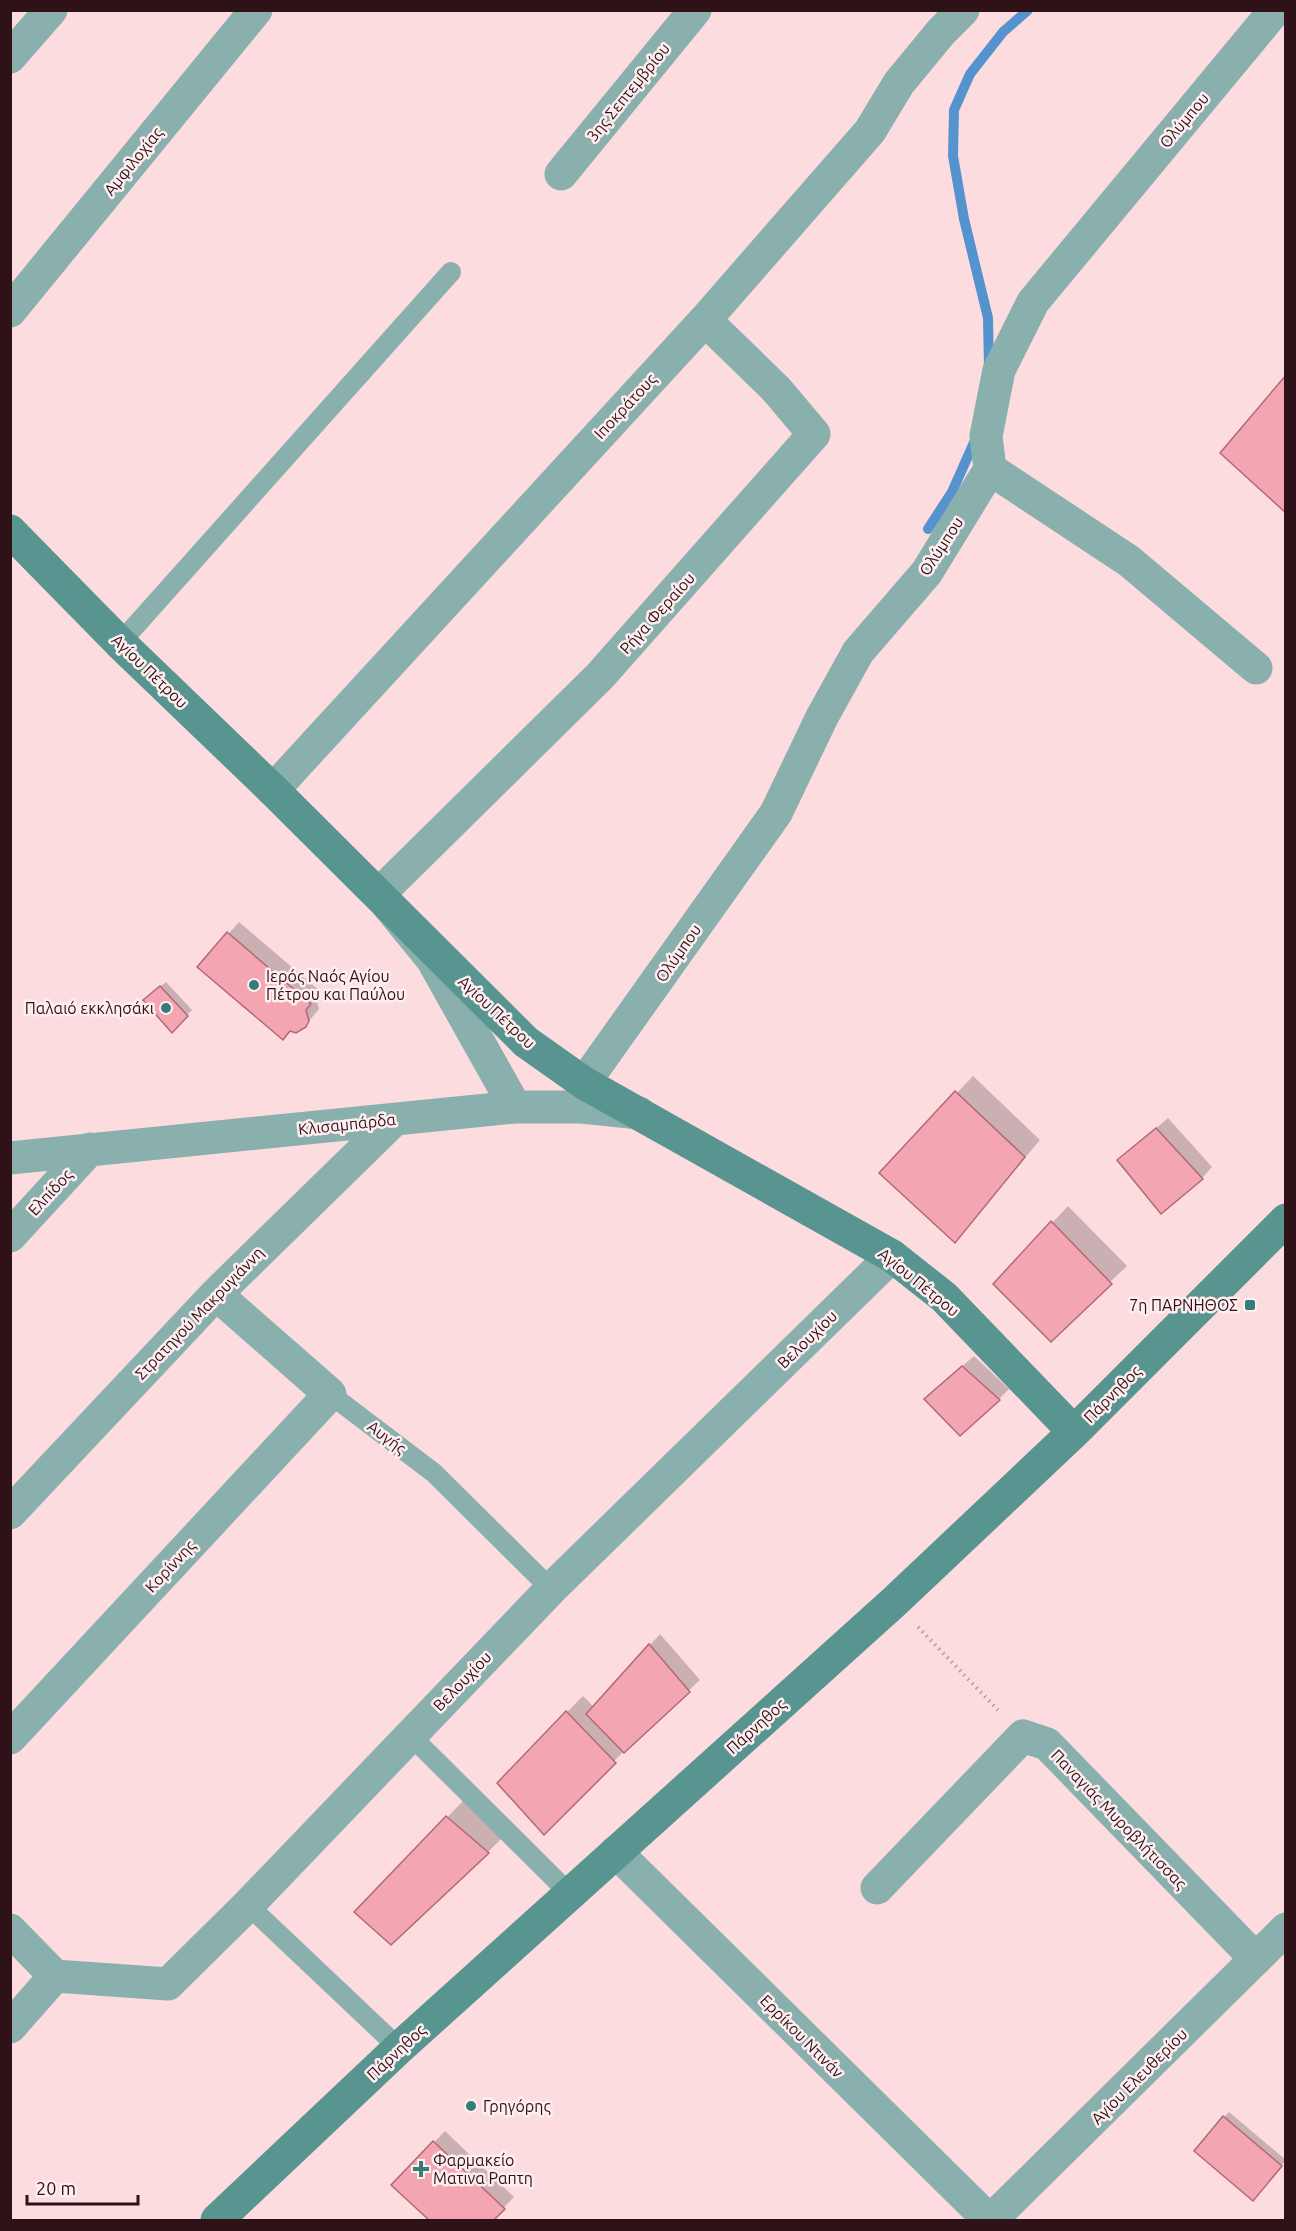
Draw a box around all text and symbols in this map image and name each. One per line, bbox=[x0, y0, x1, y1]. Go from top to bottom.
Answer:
street label: 3ης Σεπτεμβρίου bbox=[583, 39, 674, 145]
street label: Ολύμπου bbox=[1156, 89, 1212, 151]
street label: Αμφιλοχίας bbox=[100, 123, 167, 199]
street label: Ιποκράτους bbox=[590, 370, 660, 443]
street label: Ολύμπου bbox=[915, 513, 967, 579]
street label: Ρήγα Φεραίου bbox=[616, 569, 698, 657]
street label: Αγίου Πέτρου bbox=[108, 630, 192, 712]
street label: Ολύμπου bbox=[652, 921, 704, 985]
place label: Ιερός Ναός Αγίου Πέτρου και Παύλου bbox=[266, 967, 405, 1003]
street label: Αγίου Πέτρου bbox=[455, 972, 539, 1052]
marker: Ιερός Ναός Αγίου Πέτρου και Παύλου bbox=[247, 978, 261, 992]
place label: Παλαιό εκκλησάκι bbox=[25, 999, 154, 1017]
marker: Παλαιό εκκλησάκι bbox=[159, 1001, 173, 1015]
street label: Κλισαμπάρδα bbox=[297, 1110, 397, 1138]
street label: Ελπίδος bbox=[24, 1165, 77, 1219]
street label: Στρατηγού Μακρυγιάννη bbox=[131, 1243, 267, 1383]
street label: Αγίου Πέτρου bbox=[875, 1244, 963, 1320]
place label: 7η ΠΑΡΝΗΘΟΣ bbox=[1129, 1296, 1238, 1314]
marker: 7η ΠΑΡΝΗΘΟΣ bbox=[1243, 1298, 1257, 1312]
street label: Βελουχίου bbox=[774, 1306, 840, 1372]
street label: Πάρνηθος bbox=[1080, 1362, 1145, 1427]
street label: Αυγής bbox=[364, 1417, 410, 1458]
street label: Κορίννης bbox=[141, 1536, 199, 1596]
street label: Βελουχίου bbox=[429, 1648, 495, 1714]
street label: Πάρνηθος bbox=[723, 1695, 790, 1758]
street label: Παναγιάς Μυροβλήτισσας bbox=[1047, 1746, 1190, 1893]
street label: Ερρίκου Ντινάν bbox=[757, 1991, 847, 2081]
street label: Πάρνηθος bbox=[363, 2020, 430, 2084]
street label: Αγίου Ελευθερίου bbox=[1087, 2024, 1191, 2128]
place label: Γρηγόρης bbox=[483, 2097, 551, 2116]
marker: Γρηγόρης bbox=[464, 2099, 478, 2113]
place label: Φαρμακείο Ματινα Ραπτη bbox=[433, 2151, 533, 2187]
marker: Φαρμακείο Ματινα Ραπτη bbox=[414, 2162, 428, 2176]
scale bar bbox=[27, 2168, 138, 2206]
text: 20 m bbox=[36, 2178, 76, 2198]

